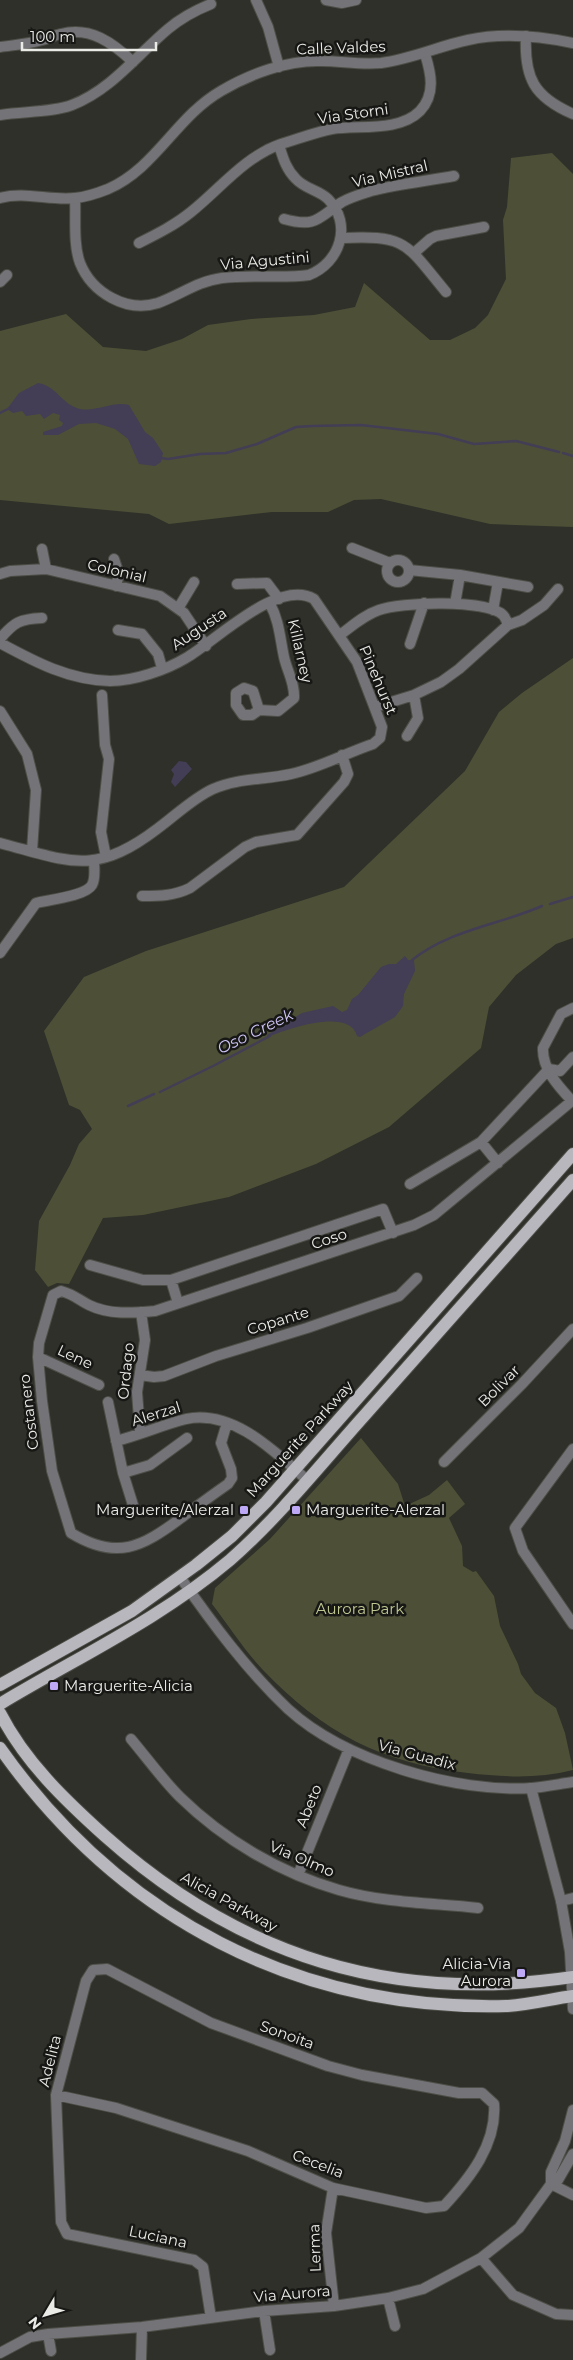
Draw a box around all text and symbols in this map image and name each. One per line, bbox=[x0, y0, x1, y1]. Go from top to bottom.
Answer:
scale bar bbox=[22, 20, 156, 52]
text: 100 m bbox=[30, 27, 75, 46]
street label: Calle Valdes bbox=[296, 36, 386, 59]
street label: Via Storni bbox=[316, 99, 390, 128]
street label: Via Mistral bbox=[350, 156, 430, 191]
street label: Via Agustini bbox=[219, 247, 310, 274]
street label: Colonial bbox=[86, 554, 149, 587]
street label: Augusta bbox=[167, 603, 230, 654]
street label: Killarney bbox=[284, 617, 317, 685]
street label: Pinehurst bbox=[355, 642, 402, 717]
water label: Oso Creek bbox=[214, 1004, 298, 1058]
street label: Coso bbox=[309, 1224, 349, 1253]
street label: Copante bbox=[245, 1302, 311, 1339]
street label: Lene bbox=[54, 1340, 96, 1373]
street label: Ordago bbox=[113, 1342, 138, 1400]
street label: Bolivar bbox=[474, 1361, 524, 1411]
street label: Costanero bbox=[14, 1373, 43, 1451]
street label: Marguerite Parkway bbox=[242, 1376, 358, 1501]
street label: Alerzal bbox=[129, 1397, 183, 1430]
place label: Marguerite/Alerzal bbox=[96, 1500, 234, 1519]
place label: Marguerite-Alerzal bbox=[306, 1500, 445, 1519]
marker: Marguerite/Alerzal bbox=[238, 1504, 250, 1516]
marker: Marguerite-Alerzal bbox=[290, 1504, 302, 1516]
park label: Aurora Park bbox=[316, 1599, 404, 1618]
place label: Marguerite-Alicia bbox=[64, 1676, 193, 1695]
marker: Marguerite-Alicia bbox=[48, 1680, 60, 1692]
street label: Via Guadix bbox=[376, 1735, 458, 1774]
street label: Abeto bbox=[291, 1781, 326, 1830]
street label: Via Olmo bbox=[267, 1836, 338, 1881]
street label: Alicia Parkway bbox=[178, 1867, 282, 1936]
place label: Alicia-Via Aurora bbox=[442, 1954, 511, 1990]
marker: Alicia-Via Aurora bbox=[515, 1967, 527, 1979]
street label: Sonoita bbox=[257, 2016, 317, 2053]
street label: Adelita bbox=[34, 2033, 65, 2089]
street label: Cecelia bbox=[290, 2145, 347, 2182]
street label: Luciana bbox=[127, 2221, 189, 2252]
street label: Lerma bbox=[304, 2223, 325, 2273]
street label: Via Aurora bbox=[253, 2281, 331, 2306]
north arrow bbox=[20, 2290, 70, 2340]
text: N bbox=[24, 2313, 45, 2333]

